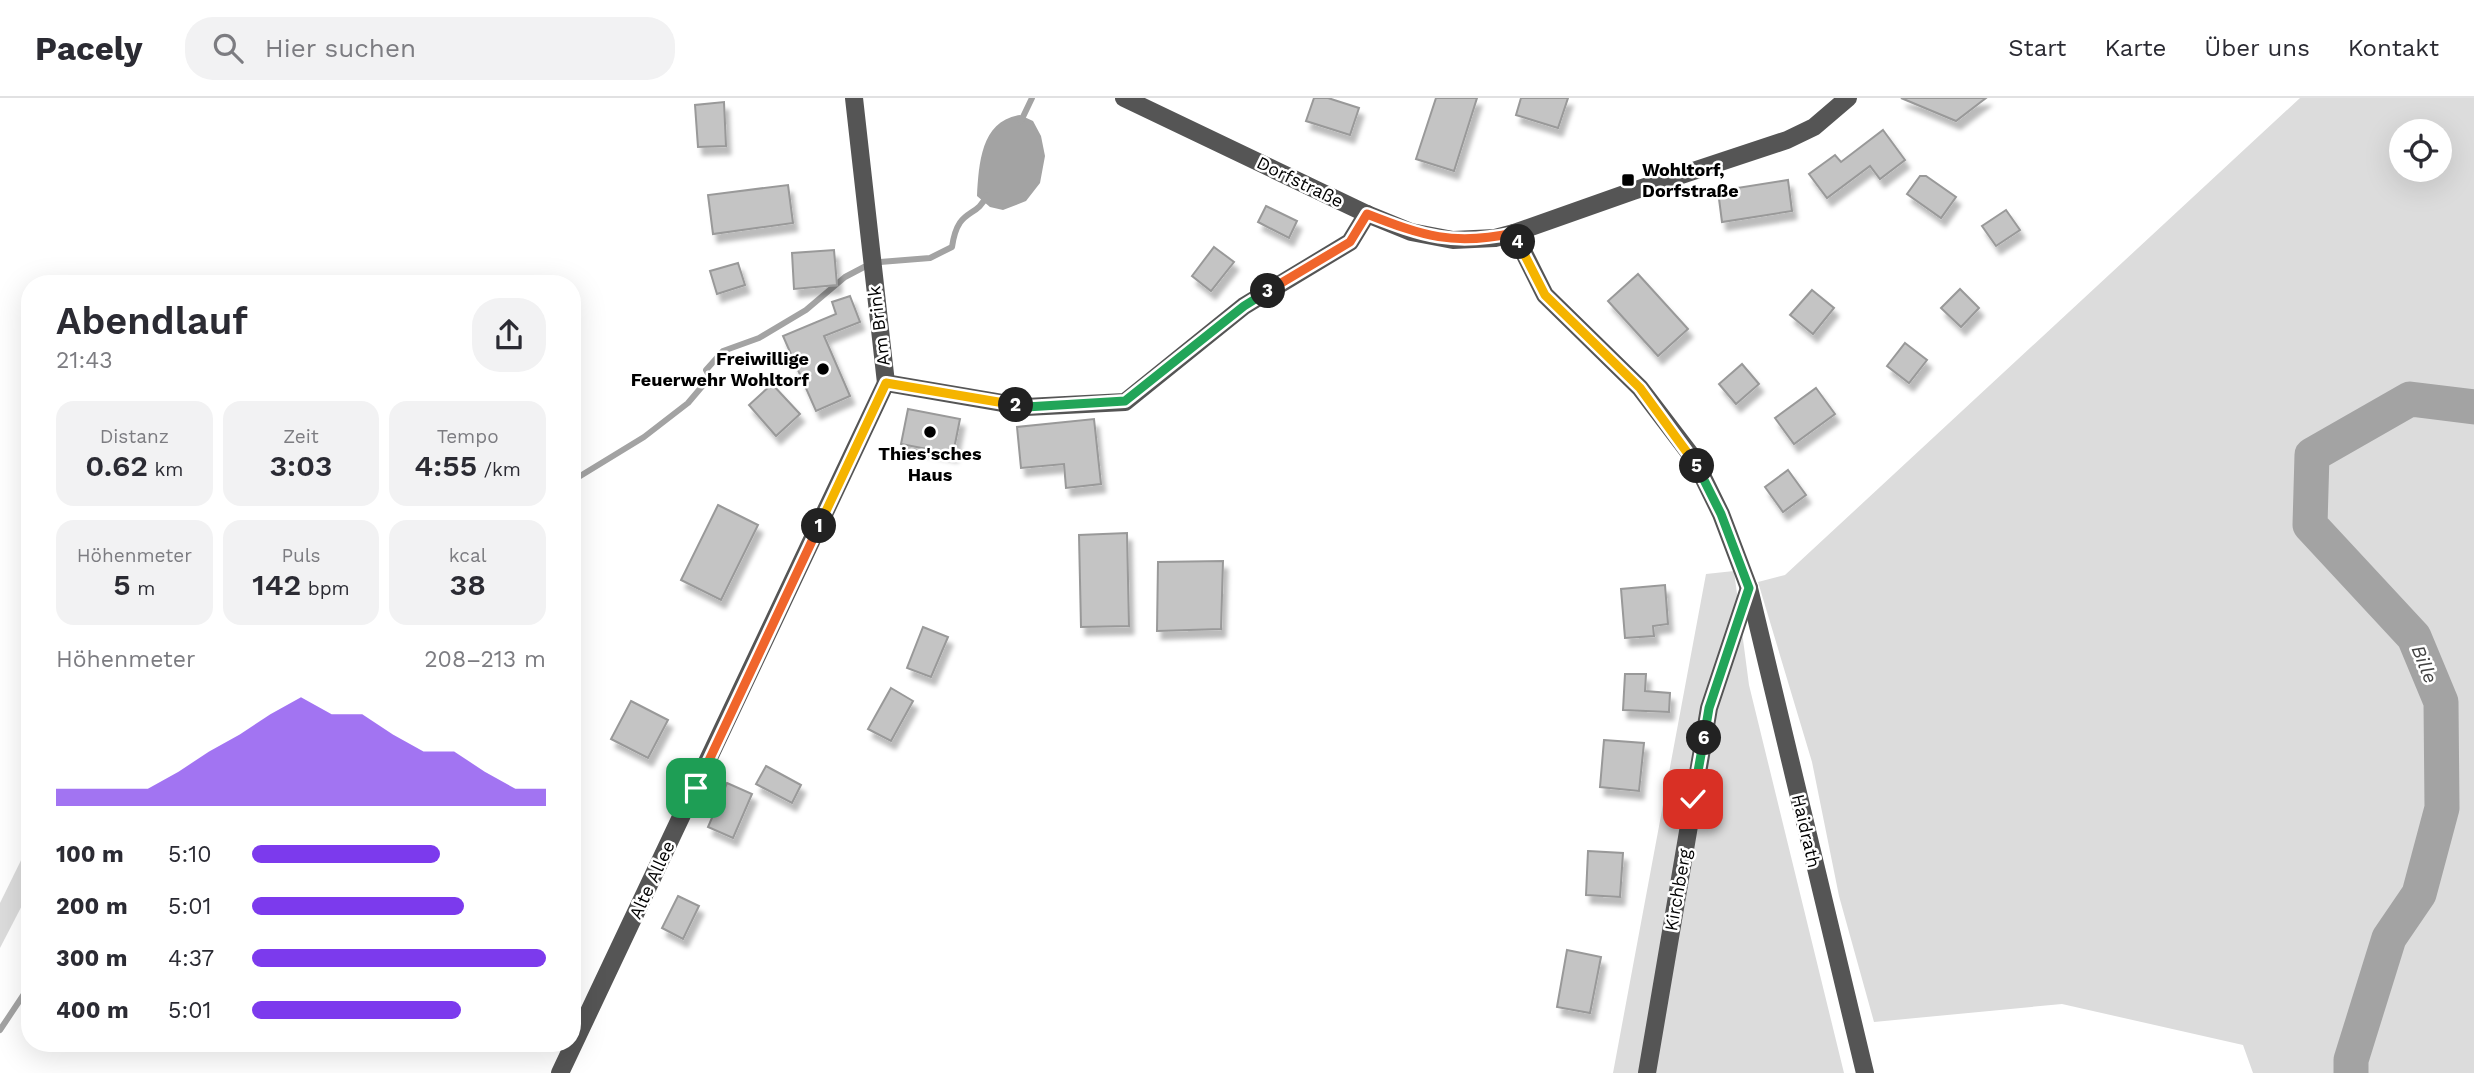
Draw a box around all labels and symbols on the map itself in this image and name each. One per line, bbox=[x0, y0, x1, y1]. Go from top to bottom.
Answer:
street label: Dorfstraße bbox=[1253, 152, 1347, 212]
place label: Wohltorf, Dorfstraße bbox=[1642, 159, 1739, 201]
marker: Wohltorf, Dorfstraße bbox=[1620, 172, 1636, 188]
pin: 4 bbox=[1500, 225, 1536, 260]
pin: 3 bbox=[1250, 274, 1286, 308]
street label: Am Brink bbox=[863, 285, 894, 367]
place label: Freiwillige Feuerwehr Wohltorf bbox=[631, 348, 810, 390]
marker: Freiwillige Feuerwehr Wohltorf bbox=[815, 361, 831, 377]
pin: 2 bbox=[998, 388, 1034, 422]
marker: Thies'sches Haus bbox=[922, 424, 938, 440]
place label: Thies'sches Haus bbox=[878, 443, 982, 485]
pin: 5 bbox=[1680, 448, 1714, 484]
pin: 1 bbox=[802, 508, 836, 544]
water label: Bille bbox=[2407, 642, 2443, 687]
pin: 6 bbox=[1686, 720, 1722, 756]
pin bbox=[666, 758, 726, 818]
pin bbox=[1663, 769, 1723, 829]
street label: Haidrath bbox=[1788, 792, 1825, 870]
street label: Alte Allee bbox=[624, 837, 679, 922]
street label: Kirchberg bbox=[1660, 847, 1695, 933]

